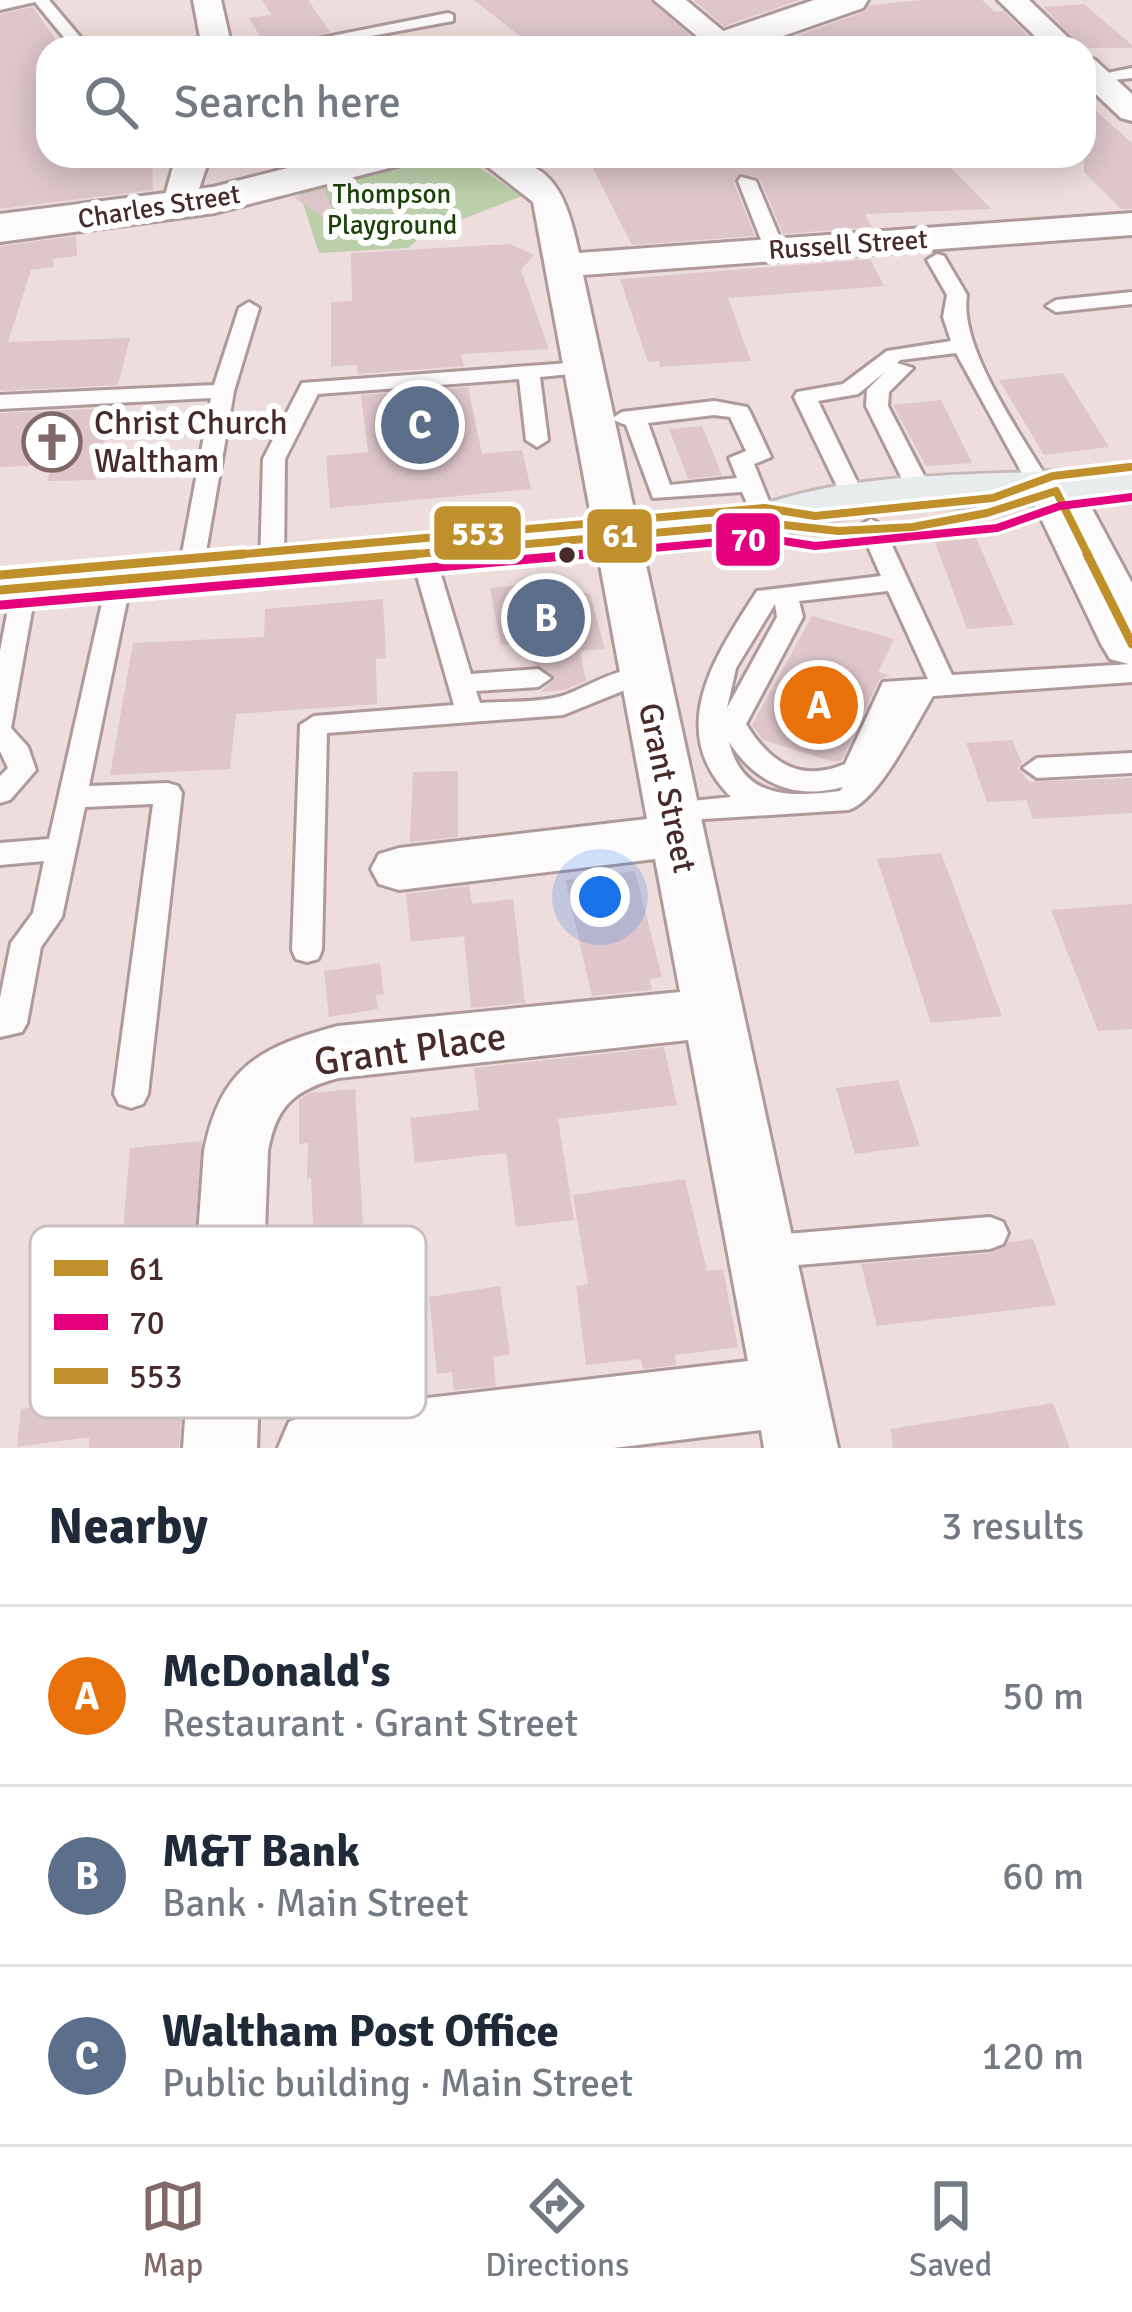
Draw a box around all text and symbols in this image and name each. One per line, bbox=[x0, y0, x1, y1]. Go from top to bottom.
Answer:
search box bbox=[36, 36, 1096, 168]
icon: search bbox=[78, 69, 144, 135]
text: Search here bbox=[174, 75, 401, 130]
street label: Charles Street bbox=[75, 178, 243, 236]
park label: Thompson Playground bbox=[327, 178, 457, 242]
street label: Russell Street bbox=[767, 223, 929, 267]
pin: C bbox=[381, 380, 459, 470]
place label: Christ Church Waltham bbox=[94, 403, 288, 482]
church icon: Christ Church Waltham bbox=[21, 411, 83, 473]
line badge: 553 bbox=[432, 504, 523, 562]
line badge: 61 bbox=[585, 507, 654, 565]
line badge: 70 bbox=[714, 511, 782, 568]
text: 553 bbox=[451, 514, 505, 555]
text: 61 bbox=[602, 516, 638, 557]
text: 70 bbox=[730, 520, 766, 561]
unlabelled marker bbox=[556, 544, 578, 566]
pin: B bbox=[507, 573, 585, 663]
pin: A bbox=[780, 660, 858, 750]
street label: Grant Street bbox=[629, 699, 705, 877]
your location bbox=[570, 867, 630, 927]
street label: Grant Place bbox=[311, 1012, 509, 1086]
legend bbox=[30, 1226, 426, 1418]
text: 61 bbox=[129, 1249, 165, 1290]
text: 70 bbox=[129, 1303, 165, 1344]
text: 553 bbox=[129, 1357, 182, 1398]
text: Nearby bbox=[48, 1495, 208, 1558]
text: 3 results bbox=[941, 1502, 1084, 1550]
text: McDonald's bbox=[162, 1644, 390, 1699]
text: A bbox=[75, 1672, 99, 1720]
text: 50 m bbox=[1002, 1672, 1084, 1720]
text: Restaurant · Grant Street bbox=[162, 1699, 578, 1747]
text: M&T Bank bbox=[162, 1824, 360, 1879]
text: B bbox=[75, 1852, 99, 1900]
text: 60 m bbox=[1002, 1852, 1084, 1900]
text: Bank · Main Street bbox=[162, 1879, 469, 1927]
text: Waltham Post Office bbox=[162, 2004, 559, 2059]
text: C bbox=[75, 2032, 99, 2080]
text: 120 m bbox=[981, 2032, 1084, 2080]
text: Public building · Main Street bbox=[162, 2059, 633, 2107]
tab: Map bbox=[140, 2173, 206, 2286]
tab: Directions bbox=[485, 2173, 630, 2286]
tab: Saved bbox=[909, 2173, 992, 2286]

